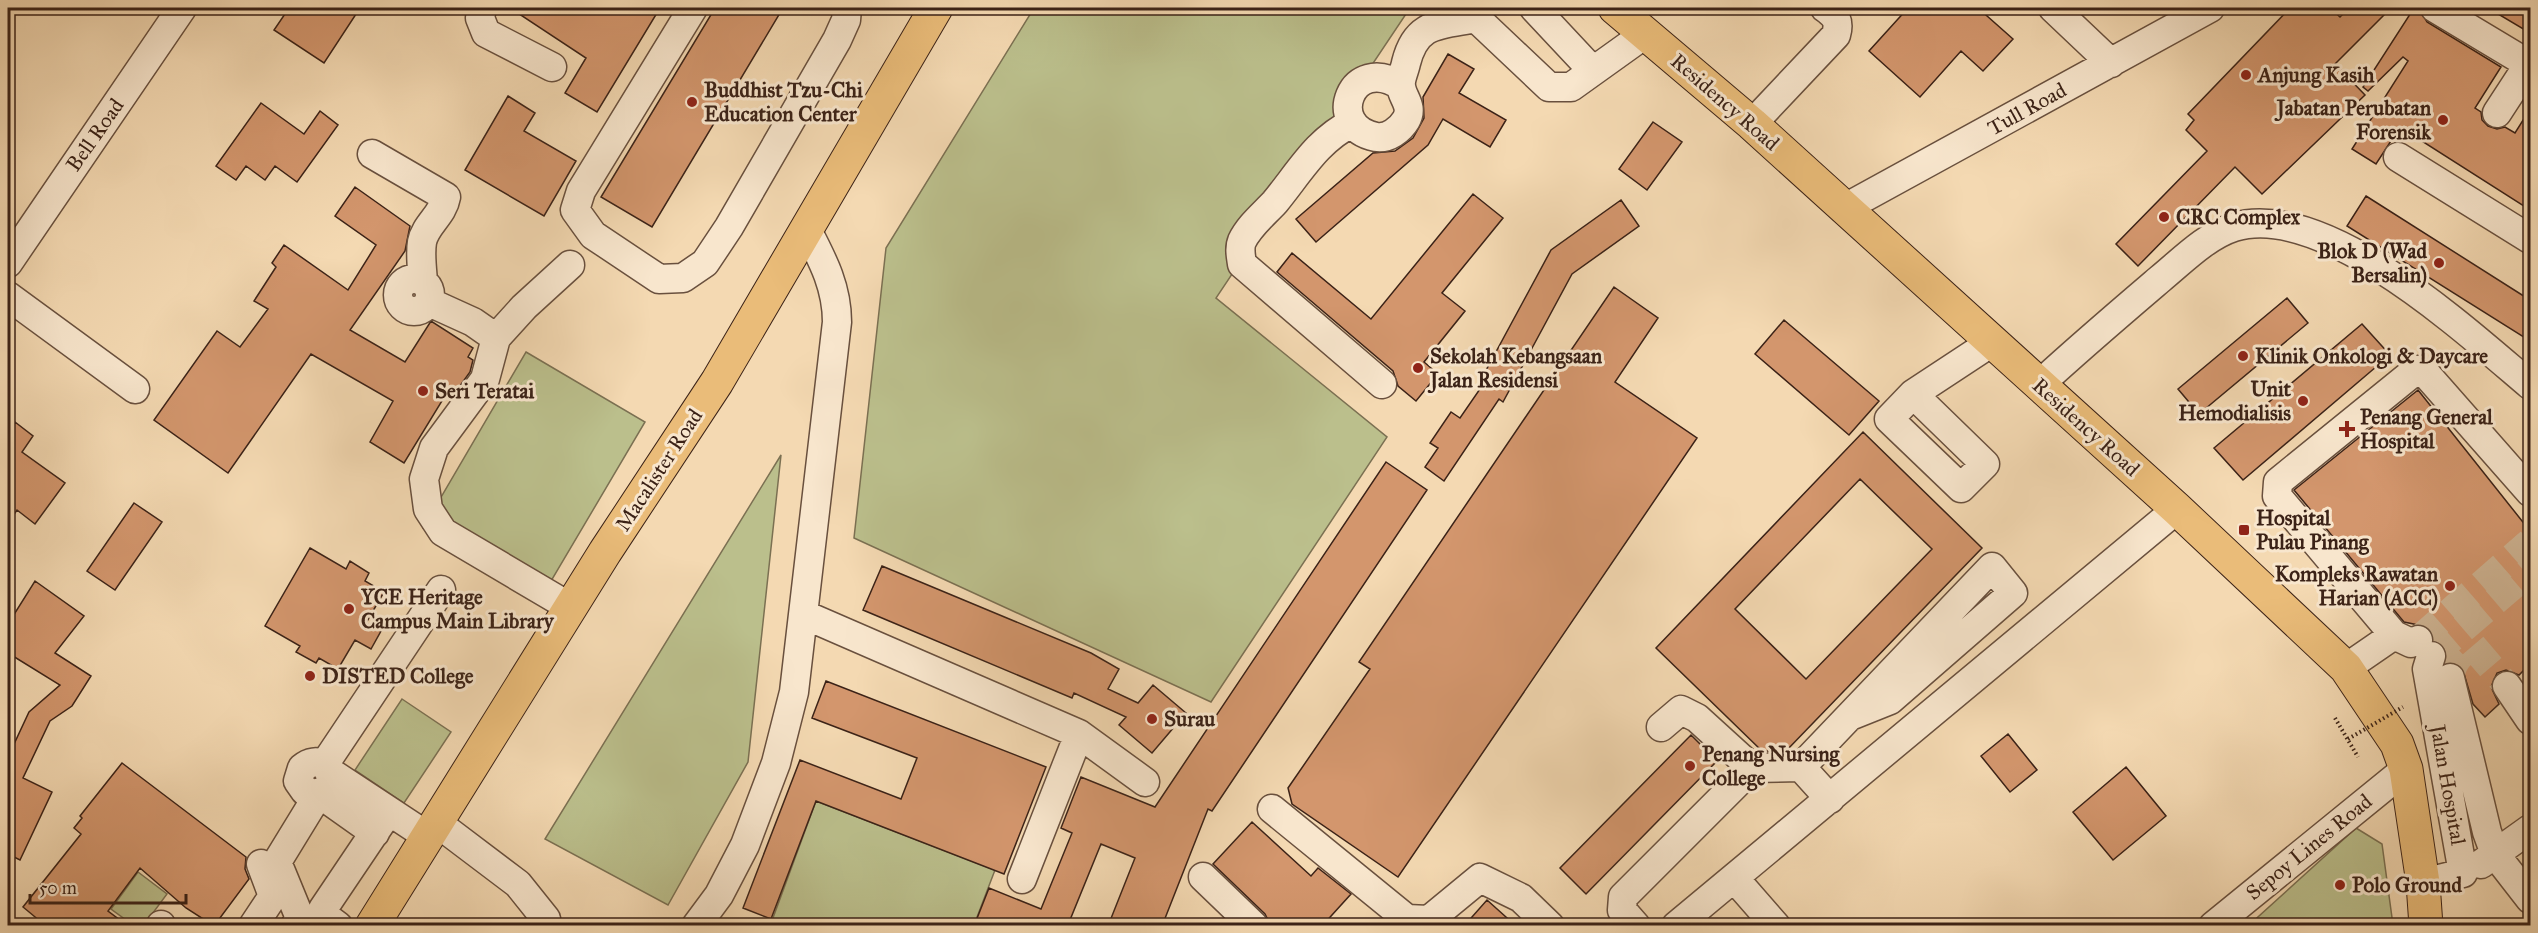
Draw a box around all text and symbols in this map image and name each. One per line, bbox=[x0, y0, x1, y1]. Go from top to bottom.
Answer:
street label: Residency Road bbox=[1665, 48, 1785, 157]
place label: Anjung Kasih bbox=[2256, 62, 2375, 88]
marker: Anjung Kasih bbox=[2239, 68, 2253, 82]
place label: Buddhist Tzu-Chi Education Center bbox=[704, 77, 863, 127]
street label: Tull Road bbox=[1983, 77, 2071, 141]
street label: Bell Road bbox=[60, 93, 130, 177]
marker: Buddhist Tzu-Chi Education Center bbox=[685, 95, 699, 109]
place label: Jabatan Perubatan Forensik bbox=[2274, 95, 2432, 145]
marker: Jabatan Perubatan Forensik bbox=[2436, 113, 2450, 127]
place label: CRC Complex bbox=[2176, 204, 2301, 230]
marker: CRC Complex bbox=[2157, 210, 2171, 224]
place label: Blok D (Wad Bersalin) bbox=[2317, 238, 2427, 288]
marker: Blok D (Wad Bersalin) bbox=[2432, 256, 2446, 270]
place label: Sekolah Kebangsaan Jalan Residensi bbox=[1427, 343, 1603, 394]
place label: Klinik Onkologi & Daycare bbox=[2255, 343, 2488, 369]
marker: Klinik Onkologi & Daycare bbox=[2236, 349, 2250, 363]
marker: Sekolah Kebangsaan Jalan Residensi bbox=[1411, 361, 1425, 375]
street label: Residency Road bbox=[2027, 372, 2145, 482]
place label: Unit Hemodialisis bbox=[2178, 376, 2292, 426]
place label: Seri Teratai bbox=[435, 378, 534, 404]
marker: Seri Teratai bbox=[416, 384, 430, 398]
marker: Unit Hemodialisis bbox=[2296, 394, 2310, 408]
street label: Macalister Road bbox=[610, 404, 708, 536]
place label: Penang General Hospital bbox=[2360, 404, 2494, 454]
marker: Penang General Hospital bbox=[2338, 420, 2356, 438]
place label: Hospital Pulau Pinang bbox=[2256, 505, 2370, 555]
marker: Hospital Pulau Pinang bbox=[2237, 523, 2251, 537]
place label: Kompleks Rawatan Harian (ACC) bbox=[2275, 561, 2439, 611]
marker: Kompleks Rawatan Harian (ACC) bbox=[2443, 579, 2457, 593]
place label: YCE Heritage Campus Main Library bbox=[360, 584, 555, 634]
marker: YCE Heritage Campus Main Library bbox=[342, 602, 356, 616]
place label: DISTED College bbox=[322, 663, 474, 689]
marker: DISTED College bbox=[303, 669, 317, 683]
place label: Surau bbox=[1164, 706, 1216, 732]
marker: Surau bbox=[1145, 712, 1159, 726]
street label: Jalan Hospital bbox=[2424, 721, 2471, 848]
place label: Penang Nursing College bbox=[1702, 741, 1840, 791]
marker: Penang Nursing College bbox=[1683, 759, 1697, 773]
street label: Sepoy Lines Road bbox=[2241, 788, 2378, 906]
scale bar bbox=[30, 867, 186, 905]
place label: Polo Ground bbox=[2352, 872, 2462, 898]
text: 50 m bbox=[39, 877, 77, 899]
marker: Polo Ground bbox=[2333, 878, 2347, 892]

